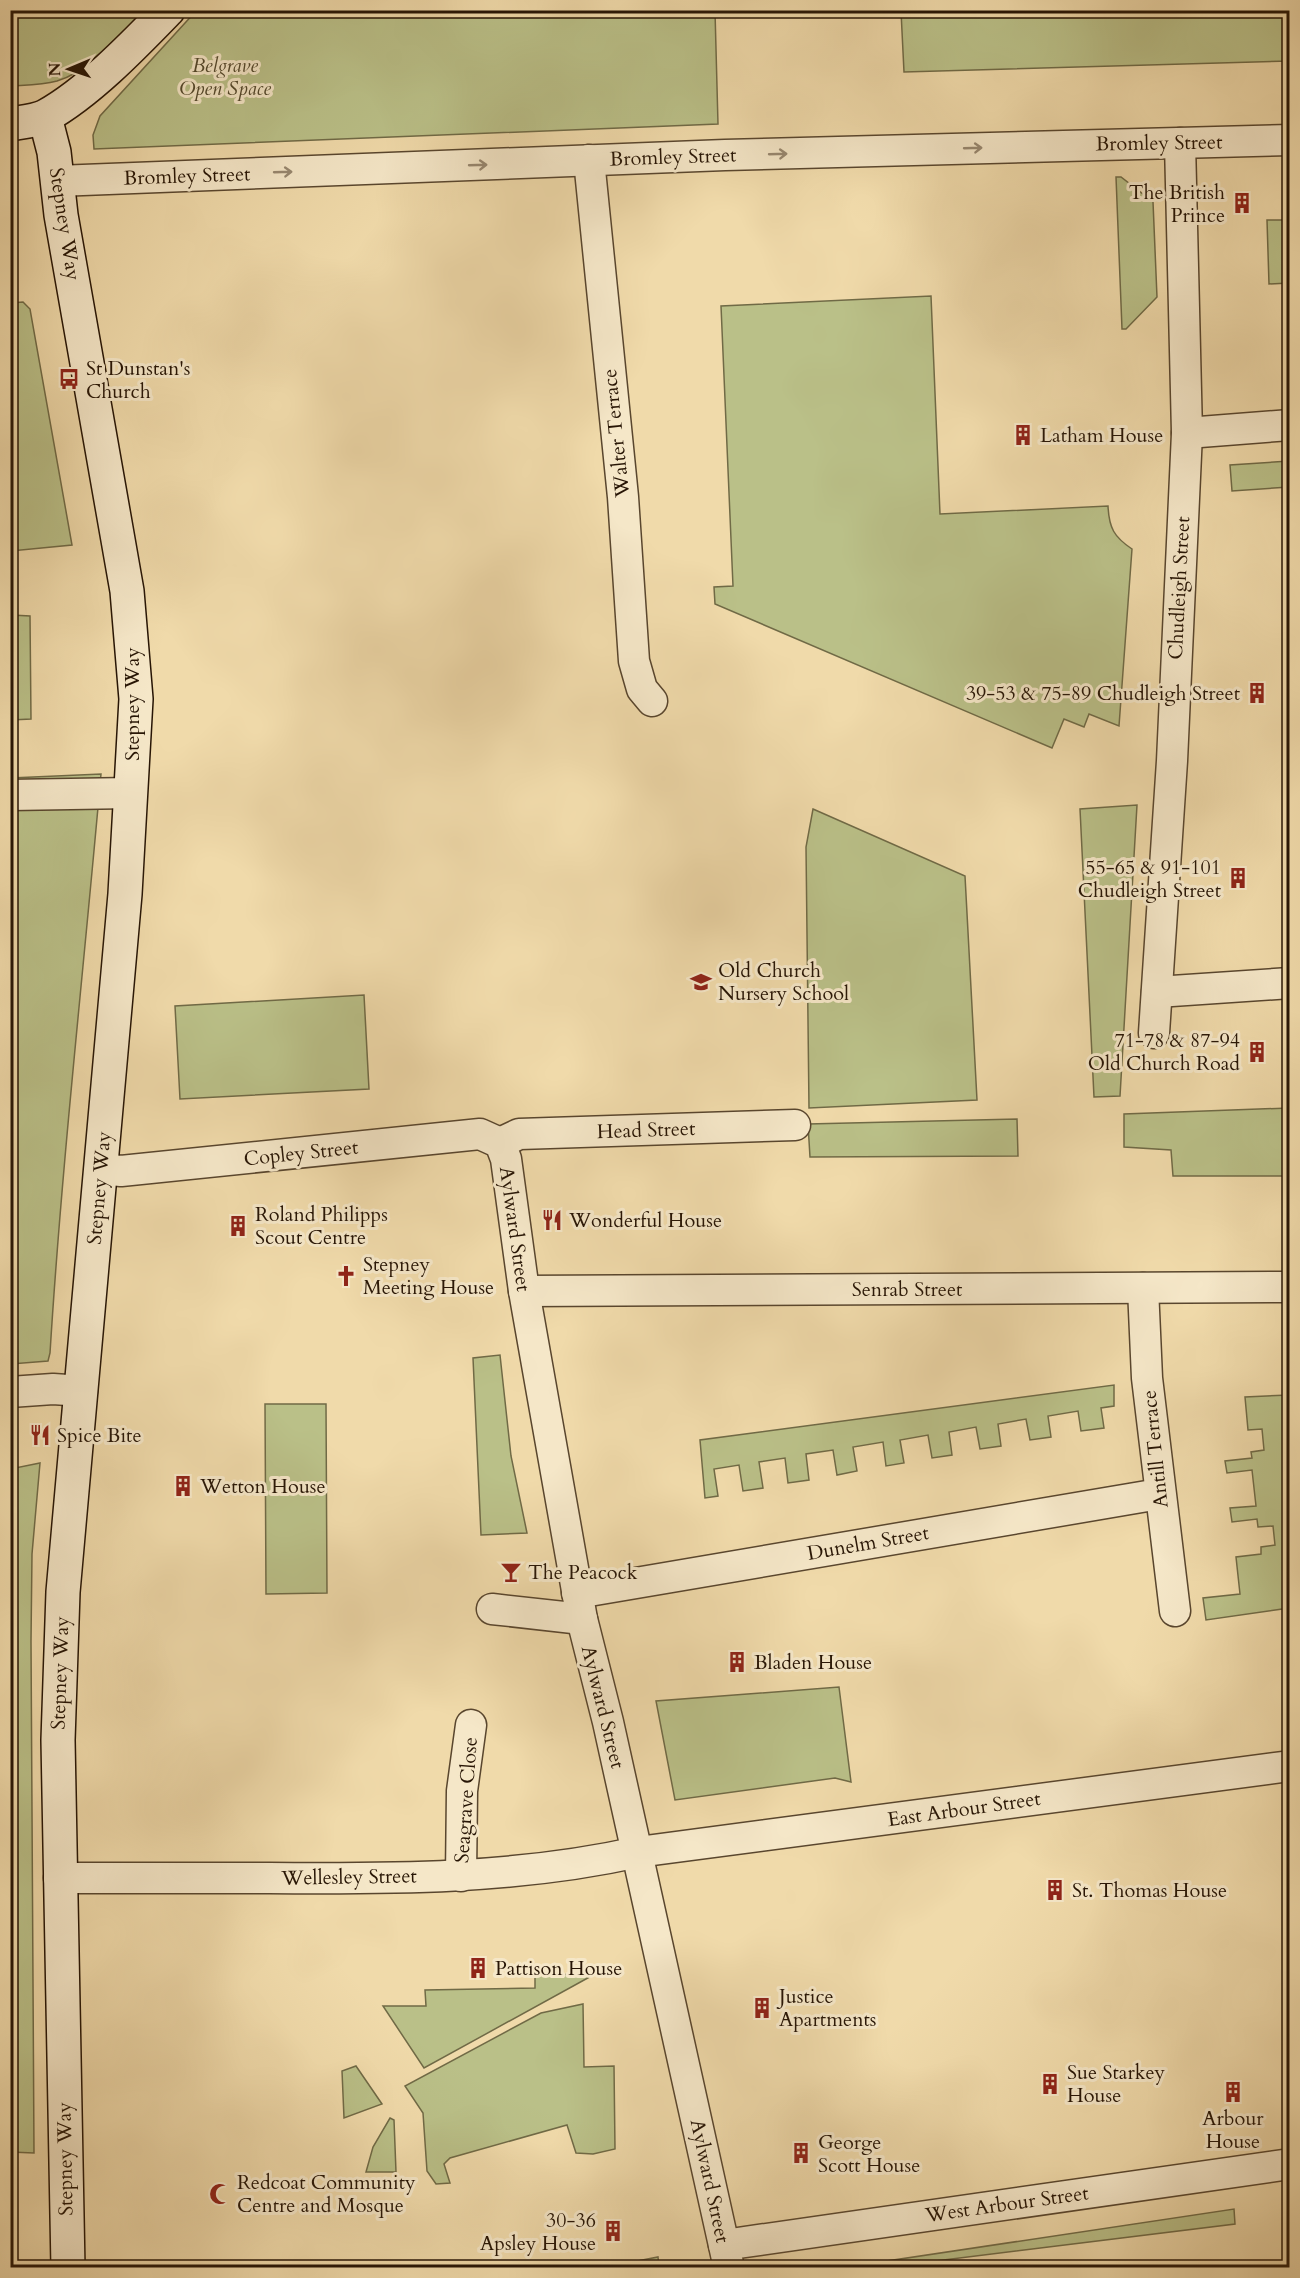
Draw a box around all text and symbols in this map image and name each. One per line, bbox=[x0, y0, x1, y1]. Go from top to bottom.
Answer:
north arrow bbox=[39, 39, 99, 99]
park label: Belgrave Open Space bbox=[179, 52, 271, 102]
text: N bbox=[44, 62, 66, 77]
street label: Bromley Street bbox=[1095, 128, 1223, 158]
street label: Bromley Street bbox=[609, 141, 738, 173]
one-way arrow bbox=[962, 143, 982, 154]
one-way arrow bbox=[767, 148, 787, 159]
one-way arrow bbox=[468, 159, 488, 170]
street label: Bromley Street bbox=[123, 160, 252, 192]
street label: Stepney Way bbox=[43, 166, 87, 283]
one-way arrow bbox=[273, 167, 293, 178]
place label: The British Prince bbox=[1129, 179, 1225, 229]
building icon: The British Prince bbox=[1230, 191, 1254, 215]
place label: St Dunstan's Church bbox=[86, 355, 191, 405]
bus stop icon: St Dunstan's Church bbox=[57, 367, 81, 391]
street label: Walter Terrace bbox=[596, 367, 636, 500]
place label: Latham House bbox=[1040, 422, 1163, 449]
building icon: Latham House bbox=[1011, 423, 1035, 447]
street label: Chudleigh Street bbox=[1162, 515, 1196, 660]
street label: Stepney Way bbox=[119, 647, 146, 761]
place label: 39-53 & 75-89 Chudleigh Street bbox=[966, 680, 1241, 707]
building icon: 39-53 & 75-89 Chudleigh Street bbox=[1245, 681, 1269, 705]
place label: 55-65 & 91-101 Chudleigh Street bbox=[1078, 854, 1222, 904]
building icon: 55-65 & 91-101 Chudleigh Street bbox=[1226, 866, 1250, 890]
place label: Old Church Nursery School bbox=[718, 957, 849, 1007]
school or university icon: Old Church Nursery School bbox=[689, 970, 713, 994]
place label: 71-78 & 87-94 Old Church Road bbox=[1088, 1027, 1240, 1077]
building icon: 71-78 & 87-94 Old Church Road bbox=[1245, 1040, 1269, 1064]
street label: Head Street bbox=[596, 1115, 696, 1145]
street label: Stepney Way bbox=[81, 1130, 117, 1246]
street label: Copley Street bbox=[242, 1133, 360, 1172]
street label: Aylward Street bbox=[493, 1165, 537, 1294]
place label: Roland Philipps Scout Centre bbox=[255, 1201, 388, 1251]
place label: Wonderful House bbox=[568, 1207, 722, 1234]
restaurant icon: Wonderful House bbox=[540, 1208, 564, 1232]
building icon: Roland Philipps Scout Centre bbox=[226, 1214, 250, 1238]
place label: Stepney Meeting House bbox=[363, 1251, 494, 1301]
church icon: Stepney Meeting House bbox=[334, 1264, 358, 1288]
street label: Senrab Street bbox=[852, 1276, 963, 1303]
street label: Antill Terrace bbox=[1135, 1389, 1175, 1509]
place label: Spice Bite bbox=[57, 1422, 141, 1449]
restaurant icon: Spice Bite bbox=[28, 1423, 52, 1447]
place label: Wetton House bbox=[199, 1473, 326, 1500]
building icon: Wetton House bbox=[171, 1474, 195, 1498]
street label: Dunelm Street bbox=[805, 1519, 932, 1567]
place label: The Peacock bbox=[528, 1559, 638, 1586]
bar icon: The Peacock bbox=[499, 1560, 523, 1584]
street label: Stepney Way bbox=[45, 1615, 75, 1730]
street label: Aylward Street bbox=[575, 1643, 632, 1772]
place label: Bladen House bbox=[754, 1649, 872, 1676]
building icon: Bladen House bbox=[725, 1650, 749, 1674]
street label: Seagrave Close bbox=[448, 1736, 484, 1864]
street label: East Arbour Street bbox=[886, 1785, 1043, 1833]
street label: Wellesley Street bbox=[280, 1862, 418, 1892]
place label: St. Thomas House bbox=[1072, 1877, 1227, 1904]
building icon: St. Thomas House bbox=[1043, 1878, 1067, 1902]
place label: Pattison House bbox=[495, 1955, 622, 1982]
building icon: Pattison House bbox=[466, 1956, 490, 1980]
place label: Justice Apartments bbox=[776, 1983, 877, 2033]
building icon: Justice Apartments bbox=[750, 1996, 774, 2020]
place label: Sue Starkey House bbox=[1067, 2059, 1166, 2109]
building icon: Sue Starkey House bbox=[1038, 2072, 1062, 2096]
building icon: Arbour House bbox=[1221, 2080, 1245, 2104]
street label: Stepney Way bbox=[51, 2101, 79, 2216]
place label: Arbour House bbox=[1202, 2105, 1264, 2155]
street label: Aylward Street bbox=[684, 2117, 736, 2246]
place label: George Scott House bbox=[818, 2129, 920, 2179]
building icon: George Scott House bbox=[789, 2141, 813, 2165]
place label: Redcoat Community Centre and Mosque bbox=[237, 2169, 416, 2219]
street label: West Arbour Street bbox=[923, 2179, 1091, 2229]
mosque icon: Redcoat Community Centre and Mosque bbox=[208, 2182, 232, 2206]
place label: 30-36 Apsley House bbox=[480, 2207, 596, 2257]
building icon: 30-36 Apsley House bbox=[601, 2219, 625, 2243]

